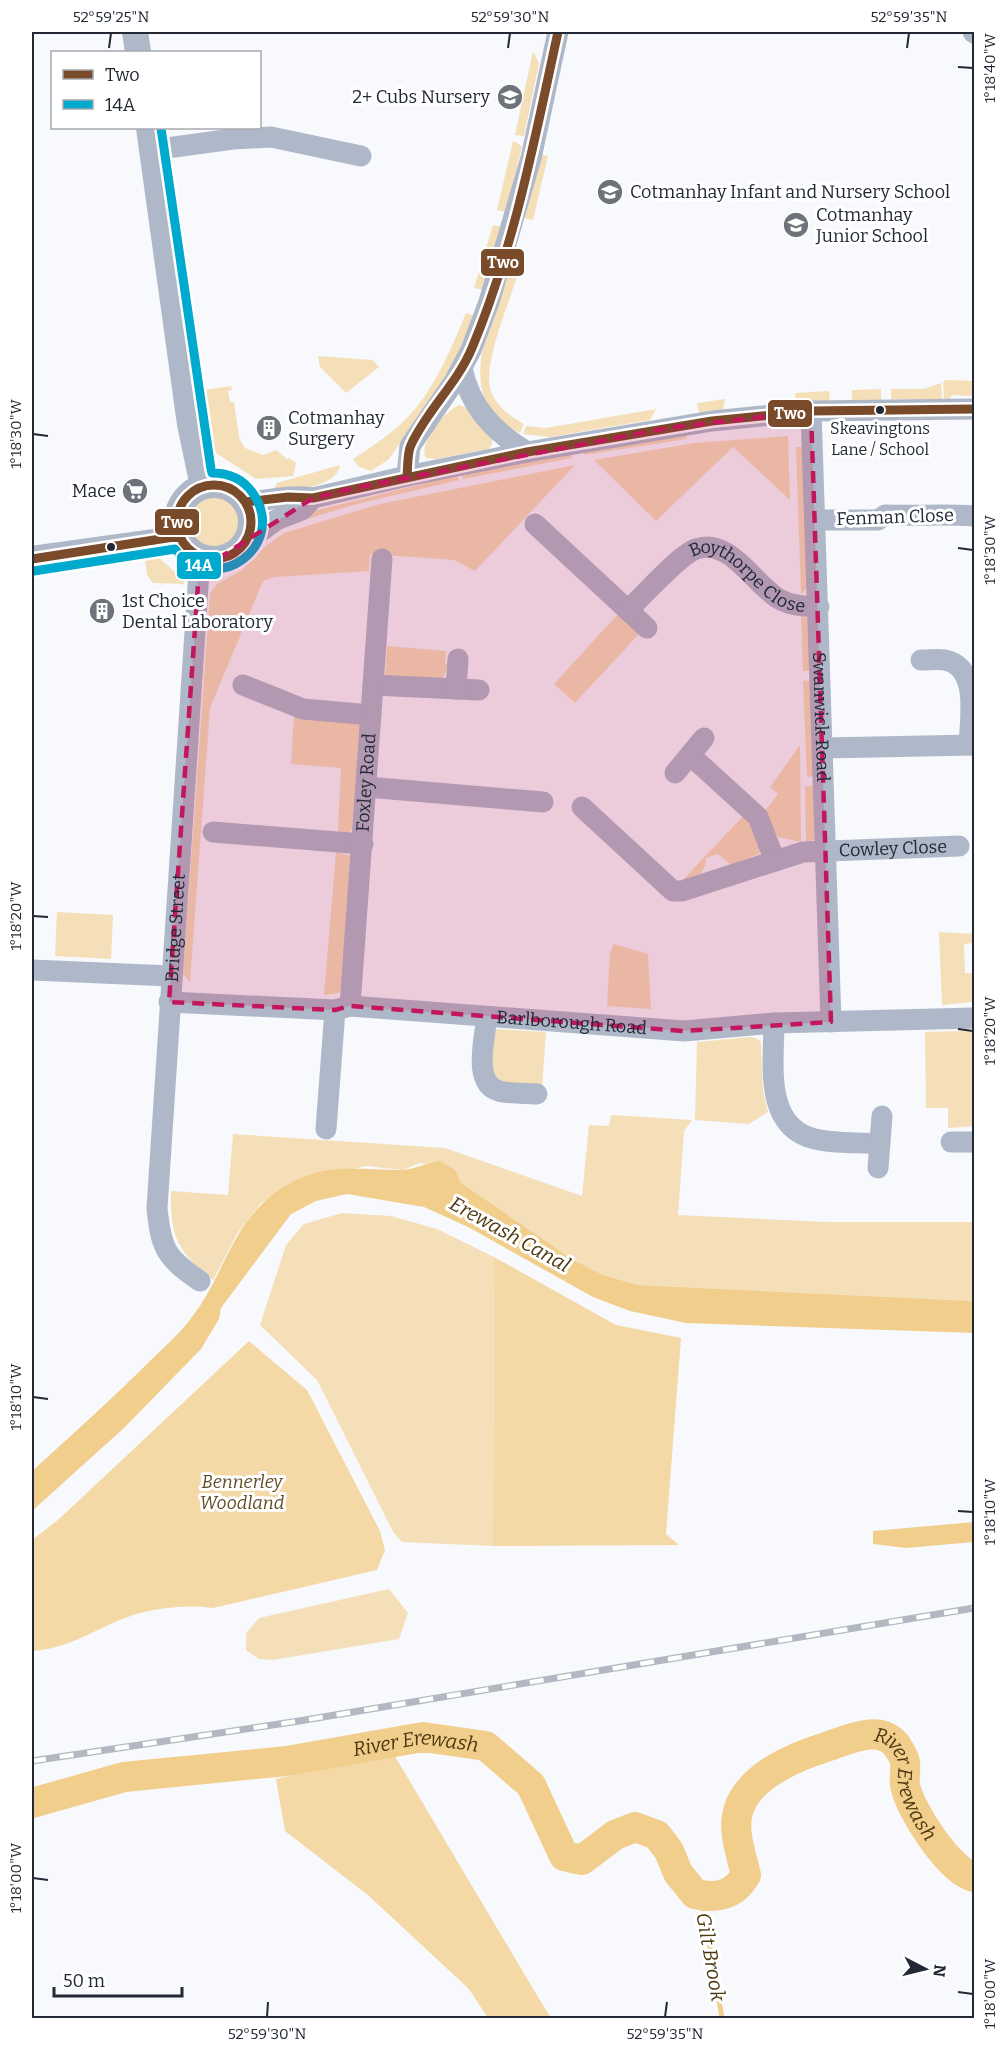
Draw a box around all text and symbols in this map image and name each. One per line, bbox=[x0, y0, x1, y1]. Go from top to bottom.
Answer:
text: 52°59'25"N bbox=[73, 8, 149, 26]
text: 52°59'30"N bbox=[471, 8, 549, 26]
text: 52°59'35"N bbox=[871, 8, 948, 26]
text: 1°18'40"W bbox=[981, 32, 999, 103]
legend bbox=[51, 51, 261, 129]
text: Two bbox=[105, 64, 140, 86]
school or university icon: 2+ Cubs Nursery bbox=[495, 82, 525, 112]
place label: 2+ Cubs Nursery bbox=[352, 86, 490, 108]
text: 14A bbox=[105, 94, 136, 116]
school or university icon: Cotmanhay Infant and Nursery School bbox=[595, 177, 625, 207]
place label: Cotmanhay Infant and Nursery School bbox=[630, 181, 950, 203]
place label: Cotmanhay Junior School bbox=[815, 204, 928, 247]
school or university icon: Cotmanhay Junior School bbox=[781, 210, 811, 240]
line badge: Two bbox=[480, 248, 525, 277]
text: Two bbox=[487, 253, 519, 272]
text: 1°18'30"W bbox=[7, 399, 25, 469]
line badge: Two bbox=[767, 399, 813, 428]
text: Two bbox=[774, 404, 806, 423]
marker: Skeavingtons Lane / School bbox=[874, 404, 886, 416]
place label: Cotmanhay Surgery bbox=[288, 407, 385, 450]
building icon: Cotmanhay Surgery bbox=[254, 413, 284, 443]
place label: Skeavingtons Lane / School bbox=[830, 419, 930, 459]
supermarket icon: Mace bbox=[120, 476, 150, 506]
place label: Mace bbox=[72, 480, 116, 502]
street label: Fenman Close bbox=[836, 504, 954, 530]
line badge: Two bbox=[154, 508, 200, 536]
text: Two bbox=[161, 513, 193, 532]
text: 1°18'30"W bbox=[981, 515, 999, 585]
street label: Boythorpe Close bbox=[686, 536, 807, 617]
unlabelled marker bbox=[105, 541, 117, 553]
line badge: 14A bbox=[176, 551, 222, 580]
text: 14A bbox=[185, 556, 214, 575]
place label: 1st Choice Dental Laboratory bbox=[122, 590, 273, 633]
building icon: 1st Choice Dental Laboratory bbox=[87, 596, 117, 626]
street label: Swanwick Road bbox=[808, 652, 834, 782]
street label: Foxley Road bbox=[351, 732, 381, 833]
street label: Cowley Close bbox=[838, 835, 947, 862]
street label: Bridge Street bbox=[161, 872, 190, 983]
text: 1°18'20"W bbox=[7, 881, 25, 951]
text: 1°18'20"W bbox=[981, 996, 999, 1066]
street label: Barlborough Road bbox=[496, 1006, 648, 1039]
water label: Erewash Canal bbox=[446, 1191, 574, 1277]
text: 1°18'10"W bbox=[7, 1363, 25, 1431]
park label: Bennerley Woodland bbox=[200, 1471, 285, 1514]
text: 1°18'10"W bbox=[981, 1478, 999, 1546]
water label: River Erewash bbox=[872, 1722, 942, 1845]
water label: River Erewash bbox=[351, 1725, 480, 1761]
text: 1°18'00"W bbox=[7, 1842, 25, 1913]
water label: Gilt Brook bbox=[691, 1911, 731, 2003]
north arrow bbox=[895, 1939, 955, 1999]
text: 1°18'00"W bbox=[981, 1958, 999, 2029]
scale bar bbox=[54, 1960, 182, 1998]
text: N bbox=[929, 1963, 950, 1978]
text: 50 m bbox=[63, 1970, 105, 1992]
text: 52°59'30"N bbox=[228, 2025, 306, 2043]
text: 52°59'35"N bbox=[627, 2025, 704, 2043]

